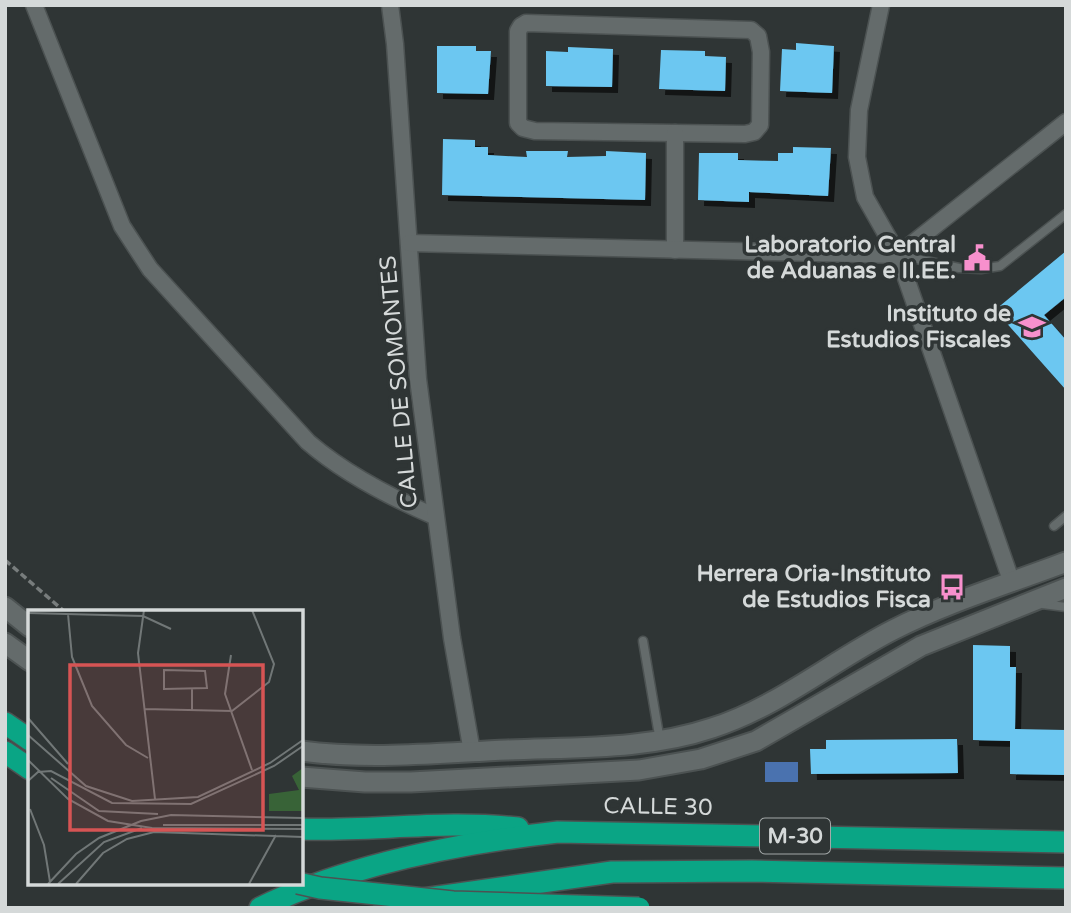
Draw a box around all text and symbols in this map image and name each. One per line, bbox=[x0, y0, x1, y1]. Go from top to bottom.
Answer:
place label: Laboratorio Central de Aduanas e II.EE. bbox=[744, 231, 956, 285]
public building icon: Laboratorio Central de Aduanas e II.EE. bbox=[962, 243, 992, 273]
street label: CALLE DE SOMONTES bbox=[374, 255, 424, 509]
place label: Instituto de Estudios Fiscales bbox=[826, 300, 1011, 354]
school or university icon: Instituto de Estudios Fiscales bbox=[1017, 312, 1047, 342]
place label: Herrera Oria-Instituto de Estudios Fisca bbox=[696, 560, 931, 614]
bus stop icon: Herrera Oria-Instituto de Estudios Fisca bbox=[937, 572, 967, 602]
inset map bbox=[28, 610, 303, 885]
street label: CALLE 30 bbox=[603, 792, 713, 822]
road number: M-30 bbox=[760, 818, 830, 854]

